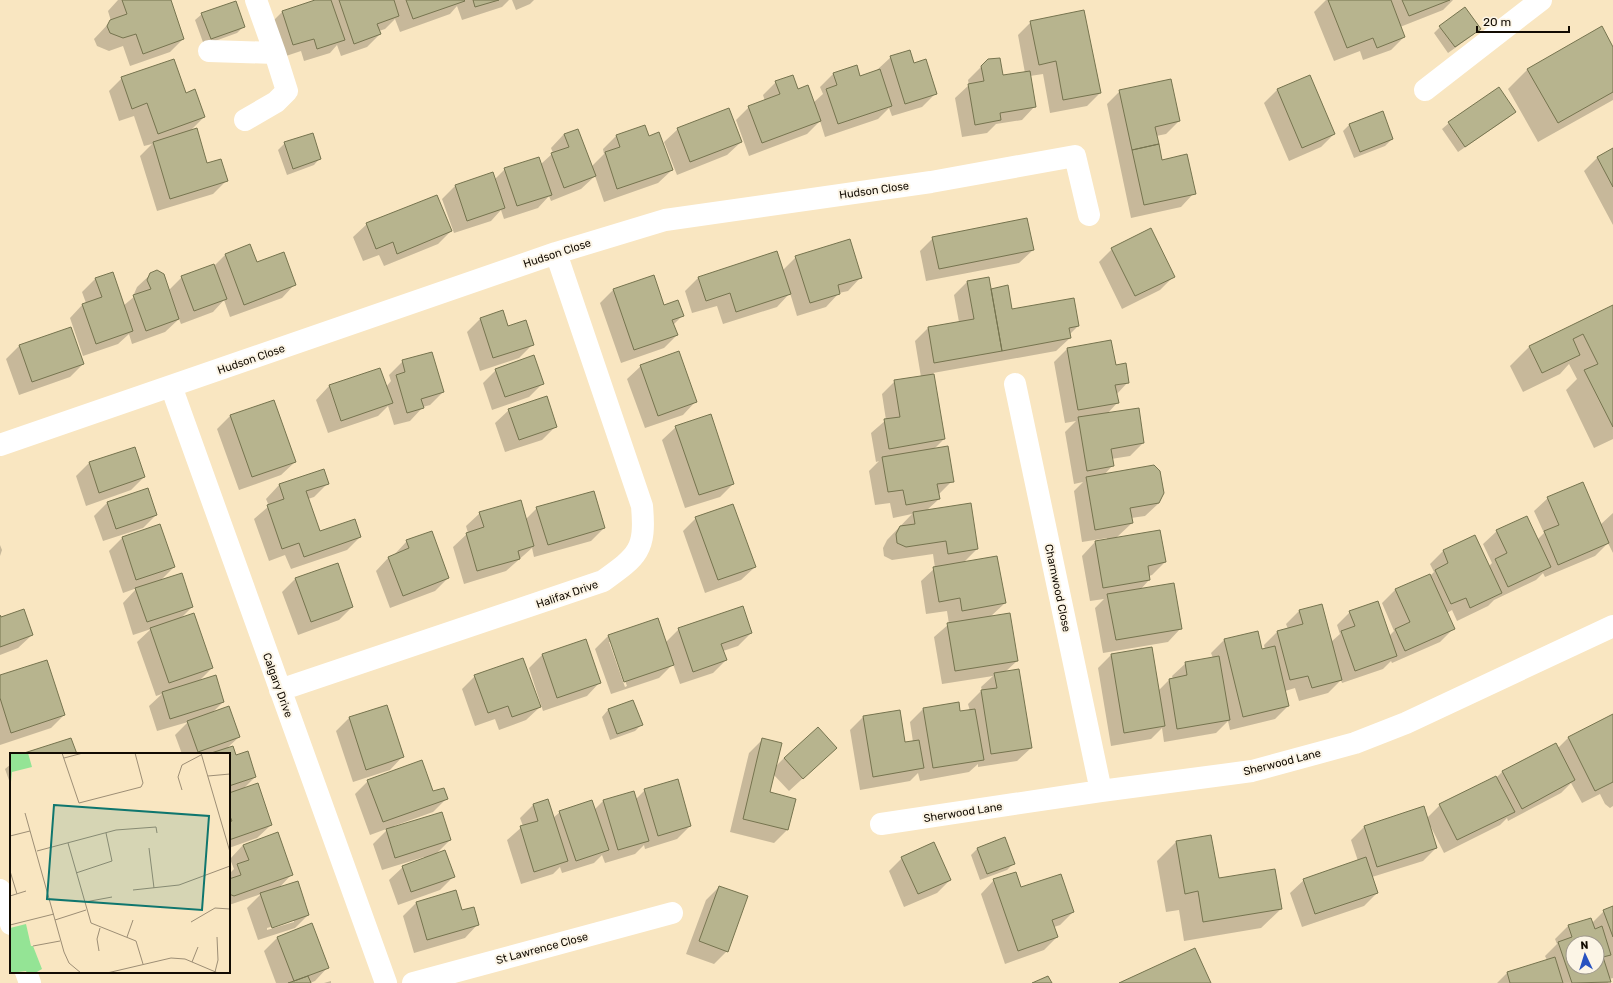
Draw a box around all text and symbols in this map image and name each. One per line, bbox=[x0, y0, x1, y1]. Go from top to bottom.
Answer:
scale bar bbox=[1477, 8, 1569, 34]
text: 20 m bbox=[1483, 15, 1511, 29]
street label: Hudson Close bbox=[838, 179, 910, 202]
street label: Hudson Close bbox=[522, 236, 593, 271]
street label: Hudson Close bbox=[216, 342, 287, 377]
street label: Charnwood Close bbox=[1042, 543, 1073, 633]
street label: Halifax Drive bbox=[535, 578, 600, 611]
street label: Calgary Drive bbox=[260, 651, 295, 719]
street label: Sherwood Lane bbox=[1242, 747, 1322, 778]
inset map bbox=[10, 753, 230, 973]
street label: Sherwood Lane bbox=[923, 800, 1003, 825]
street label: St Lawrence Close bbox=[495, 930, 590, 967]
north arrow bbox=[1565, 935, 1605, 975]
text: N bbox=[1580, 939, 1589, 952]

